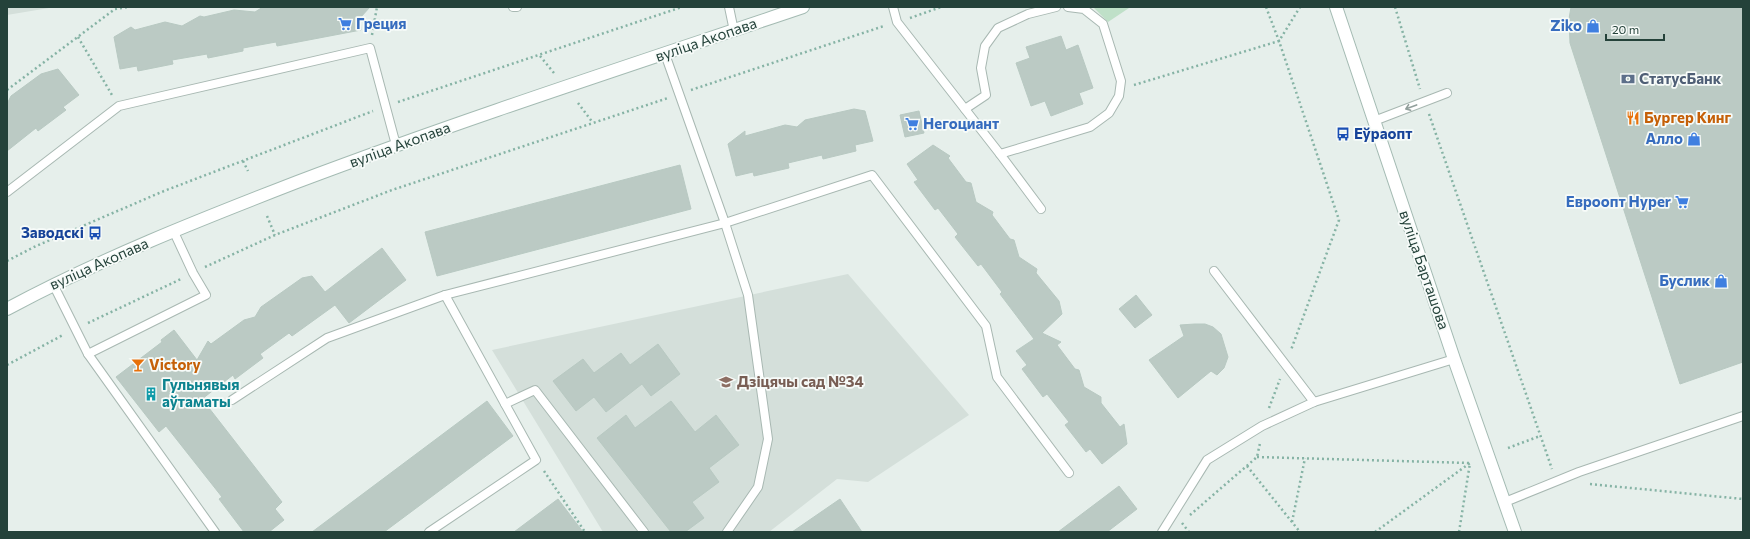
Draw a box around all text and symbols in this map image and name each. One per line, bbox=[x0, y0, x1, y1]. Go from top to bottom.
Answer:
street label: вуліца Акопава bbox=[653, 13, 759, 65]
place label: Греция bbox=[356, 14, 407, 32]
supermarket icon: Греция bbox=[337, 16, 353, 32]
place label: Ziko bbox=[1550, 16, 1582, 34]
scale bar bbox=[1606, 16, 1664, 42]
shop icon: Ziko bbox=[1585, 18, 1601, 34]
text: 20 m bbox=[1612, 22, 1639, 36]
place label: СтатусБанк bbox=[1639, 69, 1722, 87]
bank icon: СтатусБанк bbox=[1620, 71, 1636, 87]
one-way arrow bbox=[1405, 104, 1417, 112]
place label: Бургер Кинг bbox=[1644, 108, 1731, 126]
restaurant icon: Бургер Кинг bbox=[1625, 110, 1641, 126]
place label: Негоциант bbox=[923, 114, 999, 132]
supermarket icon: Негоциант bbox=[904, 116, 920, 132]
street label: вуліца Акопава bbox=[347, 117, 453, 171]
place label: Еўраопт bbox=[1354, 124, 1412, 142]
bus stop icon: Еўраопт bbox=[1335, 126, 1351, 142]
place label: Алло bbox=[1645, 129, 1683, 147]
shop icon: Алло bbox=[1686, 131, 1702, 147]
place label: Евроопт Hyper bbox=[1566, 192, 1671, 210]
supermarket icon: Евроопт Hyper bbox=[1674, 194, 1690, 210]
street label: вуліца Барташова bbox=[1396, 208, 1454, 332]
place label: Заводскі bbox=[21, 223, 84, 241]
bus stop icon: Заводскі bbox=[87, 225, 103, 241]
street label: вуліца Акопава bbox=[46, 233, 151, 293]
place label: Буслик bbox=[1659, 271, 1710, 289]
shop icon: Буслик bbox=[1713, 273, 1729, 289]
place label: Victory bbox=[149, 355, 202, 373]
bar icon: Victory bbox=[130, 357, 146, 373]
place label: Дзіцячы сад №34 bbox=[737, 372, 864, 390]
school or university icon: Дзіцячы сад №34 bbox=[718, 374, 734, 390]
place label: Гульнявыя аўтаматы bbox=[162, 375, 240, 410]
building icon: Гульнявыя аўтаматы bbox=[143, 386, 159, 402]

